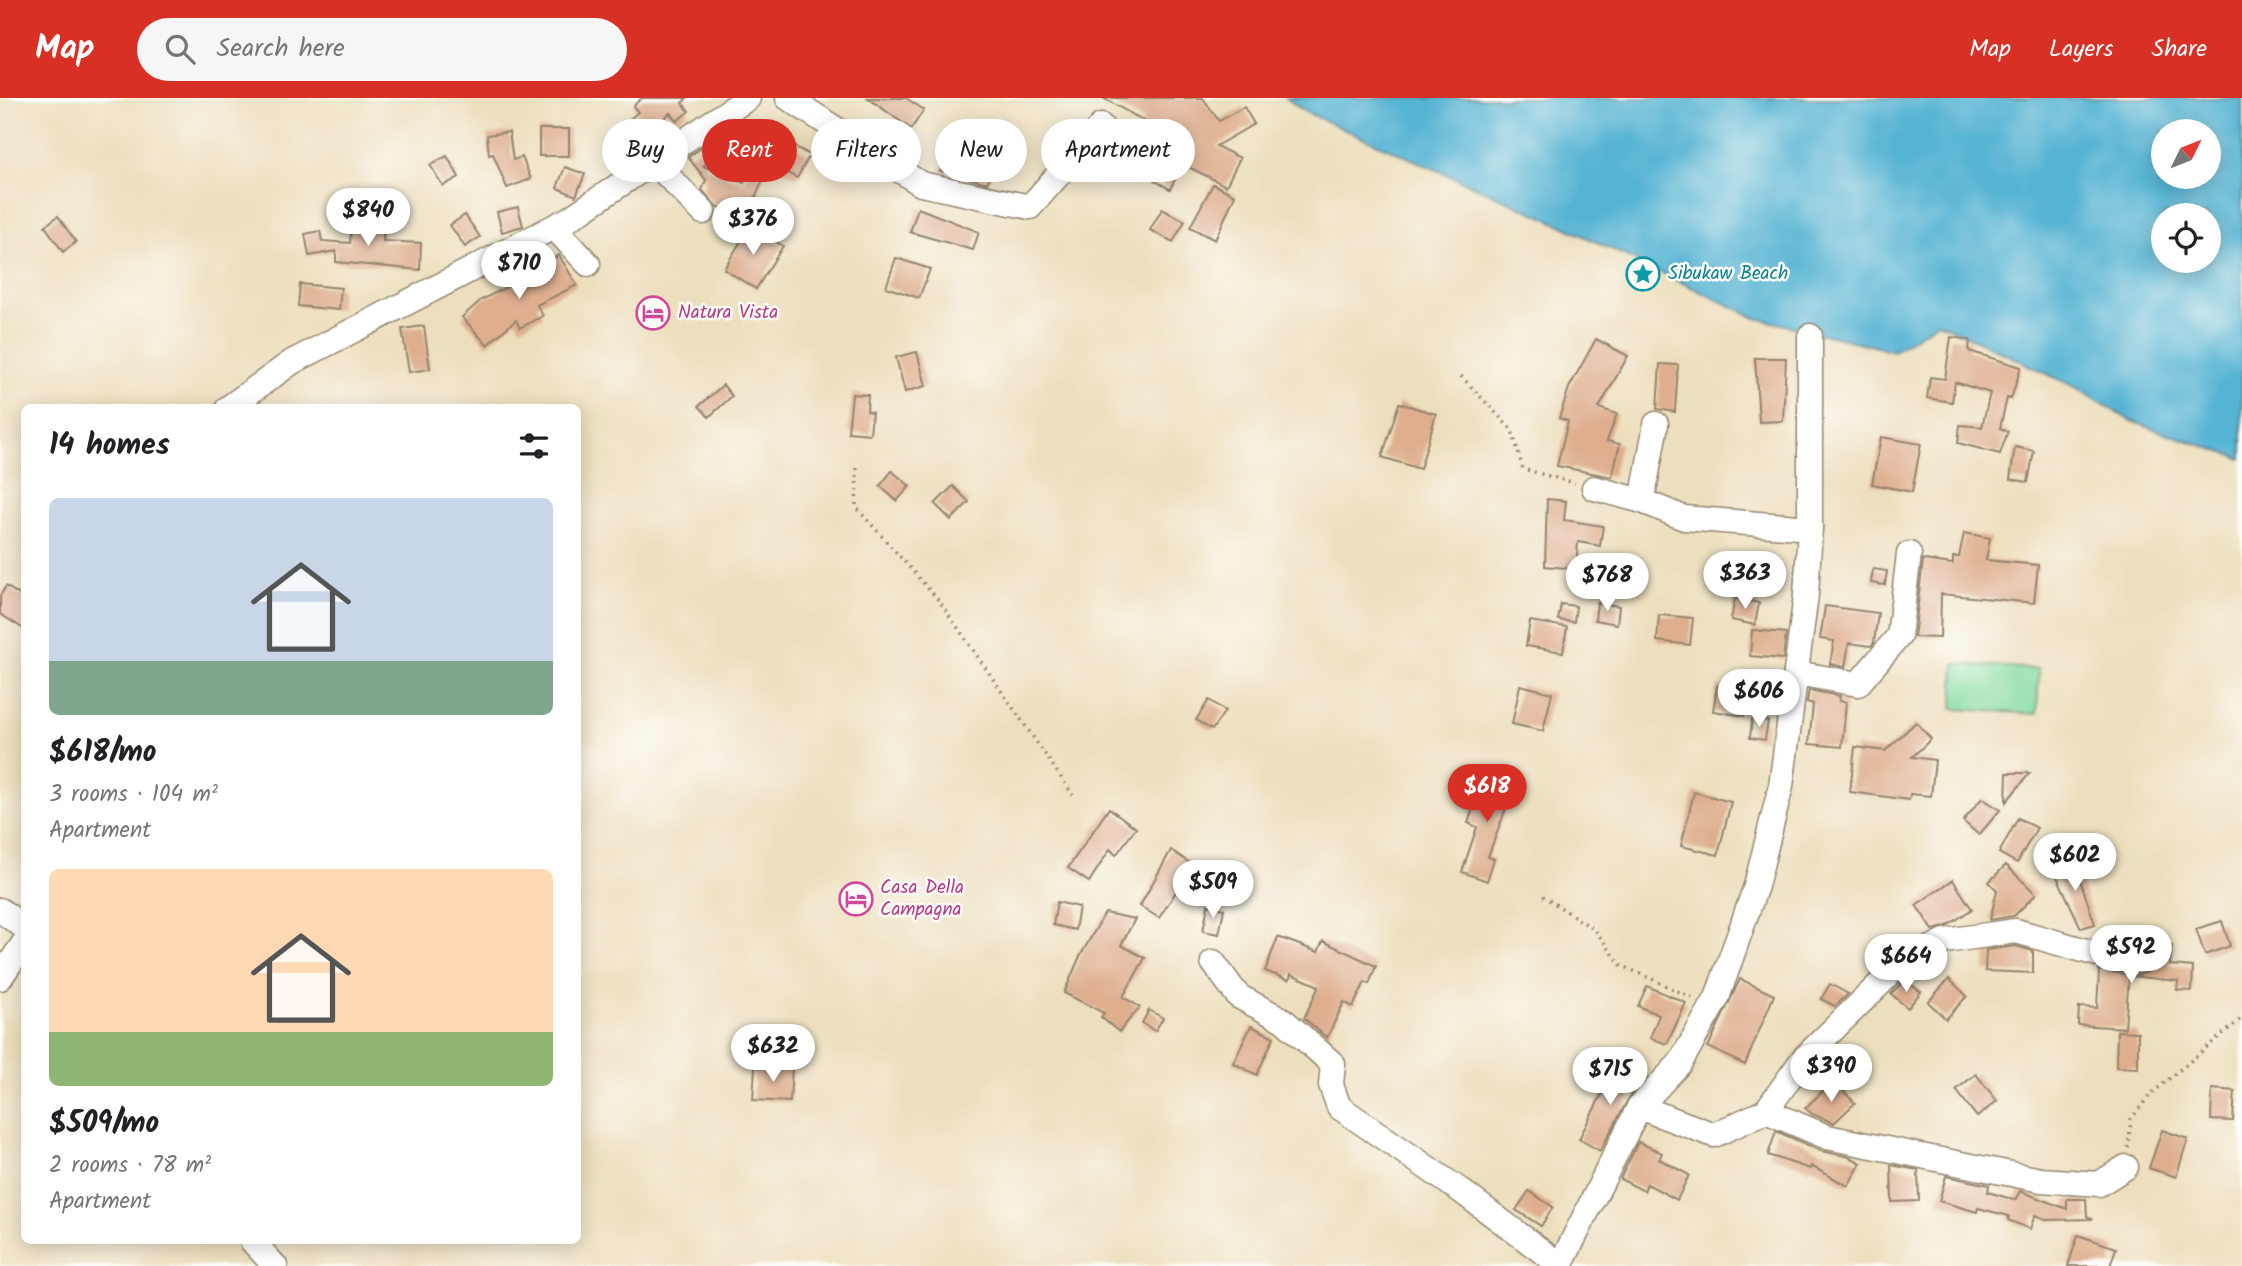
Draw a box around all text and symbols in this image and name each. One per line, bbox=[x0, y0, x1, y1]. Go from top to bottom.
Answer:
search box bbox=[137, 18, 627, 81]
text: Map bbox=[35, 23, 95, 76]
text: Search here bbox=[217, 28, 345, 70]
icon: search bbox=[161, 30, 199, 68]
text: Map bbox=[1969, 30, 2011, 69]
text: Layers bbox=[2049, 30, 2113, 69]
text: Share bbox=[2151, 30, 2207, 69]
chip: Buy bbox=[602, 119, 688, 182]
chip: Rent bbox=[702, 119, 797, 182]
chip: Filters bbox=[811, 119, 921, 182]
chip: New bbox=[935, 119, 1027, 182]
chip: Apartment bbox=[1041, 119, 1195, 182]
north arrow bbox=[2151, 119, 2221, 189]
map controls bbox=[2151, 119, 2221, 273]
pin: $840 bbox=[327, 188, 409, 248]
text: $840 bbox=[342, 193, 394, 229]
pin: $376 bbox=[712, 198, 794, 257]
text: $376 bbox=[728, 202, 778, 238]
button: locate bbox=[2151, 203, 2221, 273]
pin: $710 bbox=[478, 242, 560, 301]
text: $710 bbox=[497, 246, 541, 282]
place icon: Sibukaw Beach bbox=[1624, 255, 1662, 293]
place label: Sibukaw Beach bbox=[1668, 259, 1788, 289]
hotel icon: Natura Vista bbox=[634, 294, 672, 332]
place label: Natura Vista bbox=[678, 298, 778, 328]
text: 14 homes bbox=[49, 422, 170, 470]
icon: filters bbox=[515, 427, 553, 465]
icon: home bbox=[238, 544, 364, 670]
pin: $363 bbox=[1704, 552, 1786, 611]
pin: $768 bbox=[1566, 554, 1648, 613]
text: $363 bbox=[1719, 556, 1771, 592]
text: $768 bbox=[1582, 558, 1632, 594]
pin: $606 bbox=[1718, 670, 1800, 729]
text: $606 bbox=[1734, 674, 1784, 710]
text: $618/mo bbox=[49, 729, 157, 777]
pin: $618 bbox=[1446, 764, 1528, 824]
text: $618 bbox=[1464, 769, 1510, 805]
text: 3 rooms · 104 m² bbox=[49, 777, 218, 813]
text: Apartment bbox=[49, 813, 151, 849]
pin: $602 bbox=[2034, 834, 2116, 893]
text: $602 bbox=[2049, 838, 2101, 874]
pin: $509 bbox=[1172, 860, 1254, 920]
text: $509 bbox=[1189, 865, 1237, 901]
place label: Casa Della Campagna bbox=[880, 873, 964, 925]
hotel icon: Casa Della Campagna bbox=[837, 880, 875, 918]
icon: home bbox=[238, 915, 364, 1041]
pin: $592 bbox=[2090, 926, 2172, 985]
text: $592 bbox=[2106, 930, 2156, 966]
pin: $664 bbox=[1865, 934, 1947, 994]
text: $664 bbox=[1880, 939, 1932, 975]
pin: $632 bbox=[732, 1024, 814, 1084]
text: $632 bbox=[747, 1029, 799, 1065]
pin: $390 bbox=[1790, 1044, 1872, 1104]
pin: $715 bbox=[1569, 1048, 1651, 1107]
text: $390 bbox=[1806, 1049, 1856, 1085]
text: $715 bbox=[1588, 1052, 1632, 1088]
text: $509/mo bbox=[49, 1100, 159, 1148]
text: 2 rooms · 78 m² bbox=[49, 1148, 211, 1184]
text: Apartment bbox=[49, 1184, 151, 1220]

